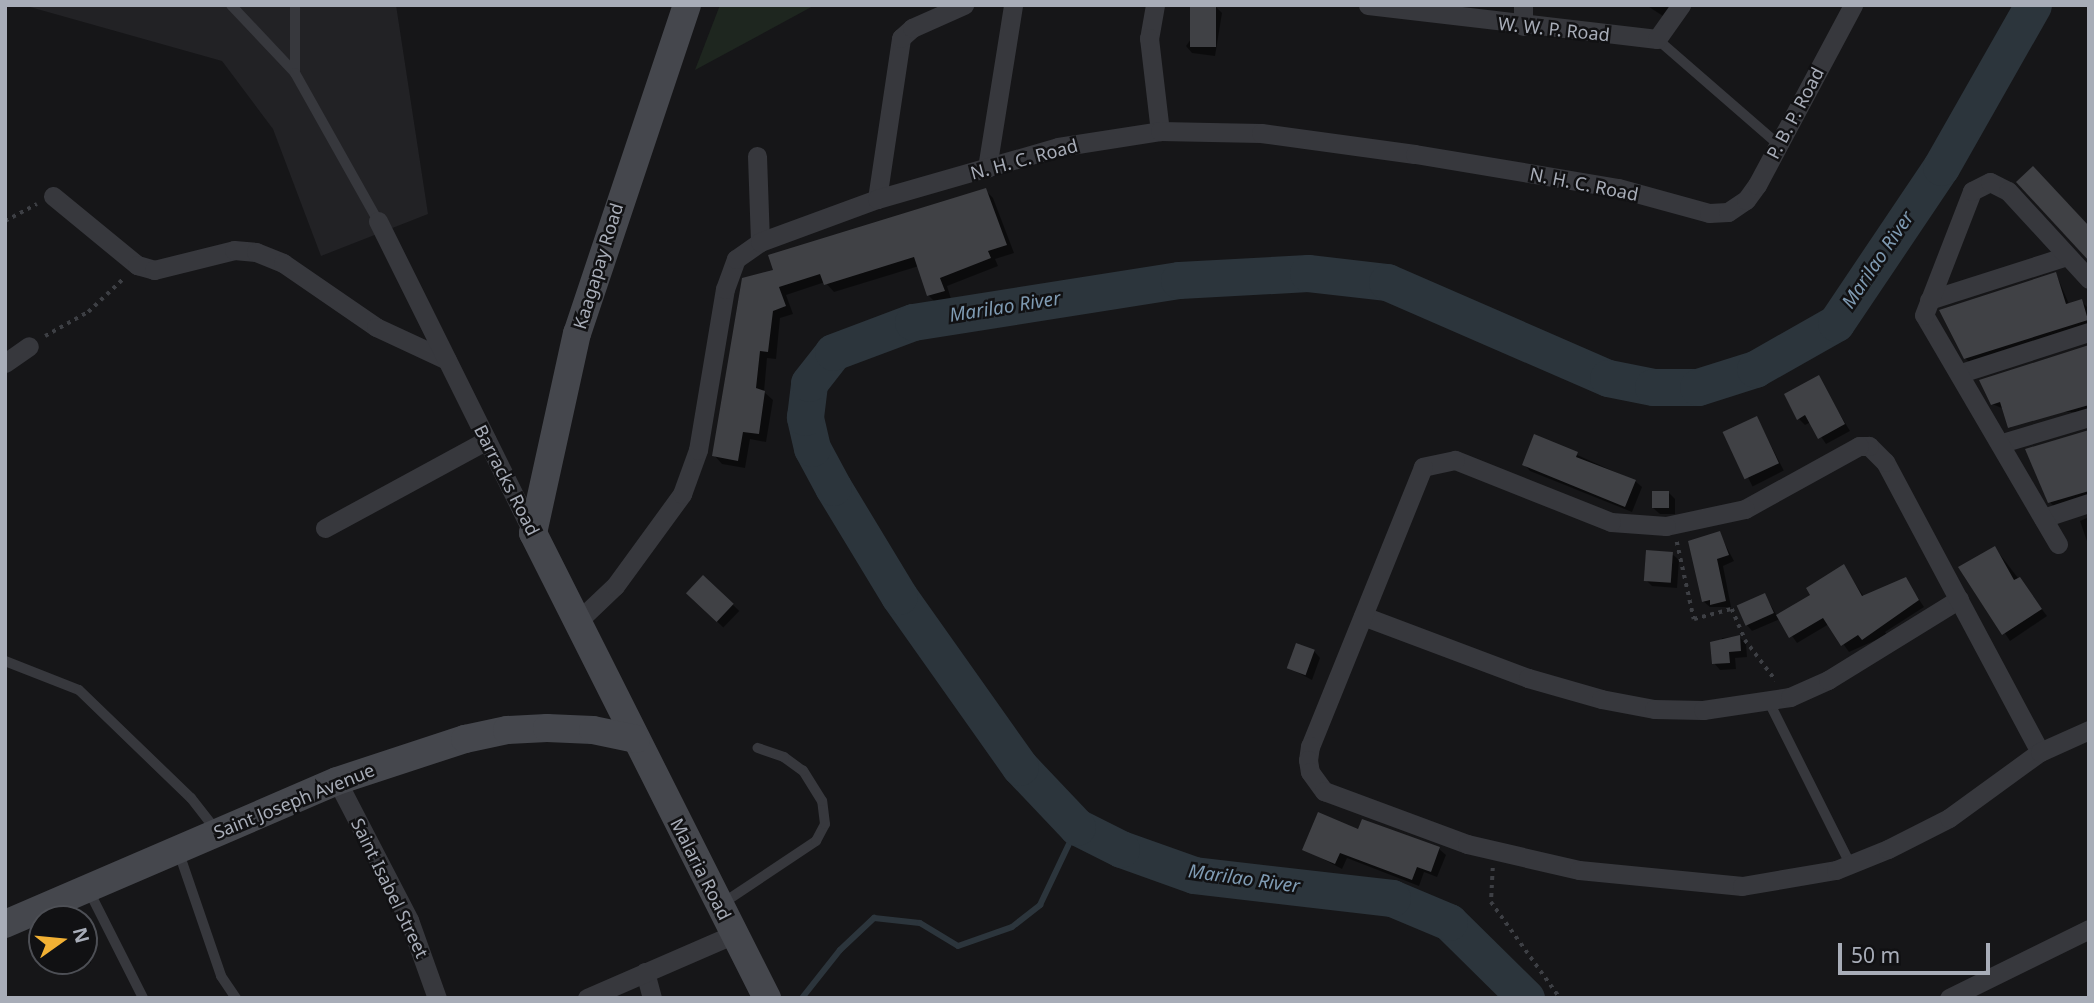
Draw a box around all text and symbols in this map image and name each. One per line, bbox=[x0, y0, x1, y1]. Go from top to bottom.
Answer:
street label: W. W. P. Road bbox=[1497, 12, 1611, 46]
street label: P. B. P. Road bbox=[1762, 64, 1828, 162]
street label: N. H. C. Road bbox=[968, 134, 1080, 184]
street label: N. H. C. Road bbox=[1528, 163, 1640, 205]
street label: Kaagapay Road bbox=[569, 200, 627, 332]
water label: Marilao River bbox=[1837, 207, 1919, 313]
water label: Marilao River bbox=[948, 287, 1062, 327]
street label: Barracks Road bbox=[470, 421, 544, 539]
street label: Saint Joseph Avenue bbox=[210, 759, 378, 843]
street label: Saint Isabel Street bbox=[347, 815, 433, 961]
street label: Malaria Road bbox=[666, 815, 736, 923]
water label: Marilao River bbox=[1187, 860, 1301, 898]
north arrow bbox=[28, 905, 98, 975]
text: N bbox=[67, 924, 96, 946]
scale bar bbox=[1842, 930, 1994, 974]
text: 50 m bbox=[1851, 941, 1900, 969]

